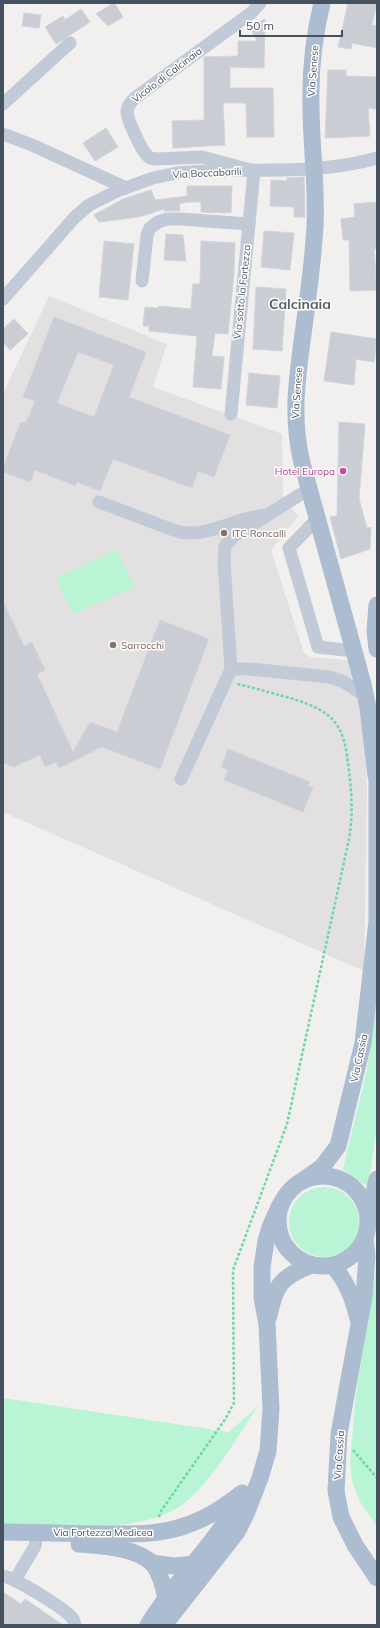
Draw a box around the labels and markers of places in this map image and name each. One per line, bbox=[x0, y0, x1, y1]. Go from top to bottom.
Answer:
place label: Hotel Europa bbox=[275, 465, 335, 478]
marker: Hotel Europa bbox=[338, 466, 348, 476]
place label: ITC Roncalli bbox=[232, 527, 286, 540]
marker: ITC Roncalli bbox=[219, 528, 229, 538]
place label: Sarrocchi bbox=[121, 639, 164, 652]
marker: Sarrocchi bbox=[108, 640, 118, 650]

